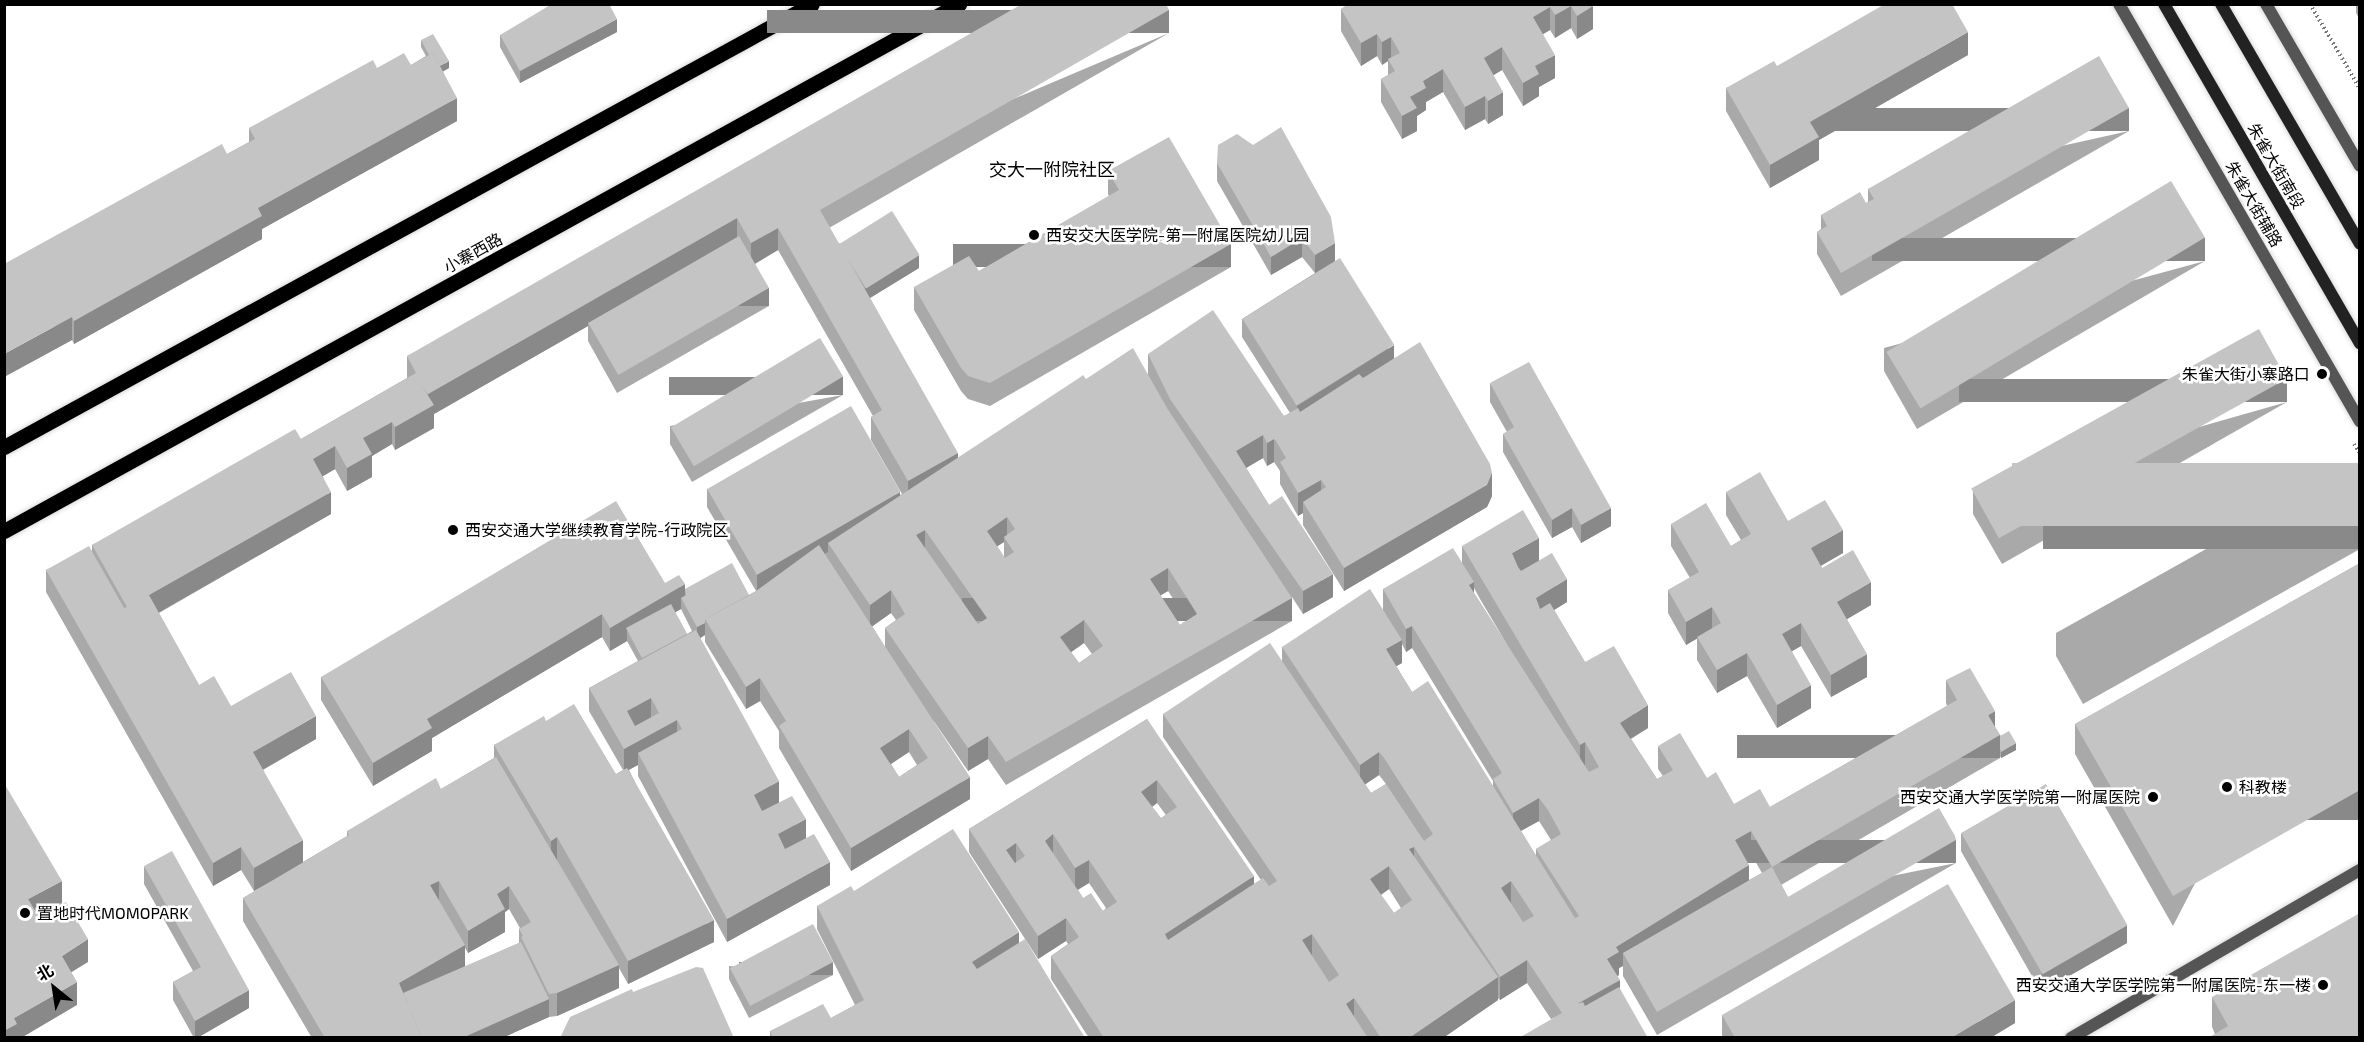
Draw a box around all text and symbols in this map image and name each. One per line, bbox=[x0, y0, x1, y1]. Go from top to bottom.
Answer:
street label: 朱雀大街南段 bbox=[2244, 120, 2308, 212]
district label: 交大一附院社区 bbox=[989, 158, 1115, 180]
street label: 朱雀大街辅路 bbox=[2222, 158, 2286, 250]
place label: 西安交大医学院-第一附属医院幼儿园 bbox=[1046, 225, 1309, 245]
marker: 西安交大医学院-第一附属医院幼儿园 bbox=[1027, 228, 1041, 242]
street label: 小寨西路 bbox=[440, 229, 506, 277]
place label: 朱雀大街小寨路口 bbox=[2182, 364, 2310, 384]
marker: 朱雀大街小寨路口 bbox=[2315, 367, 2329, 381]
place label: 西安交通大学继续教育学院-行政院区 bbox=[465, 520, 728, 540]
marker: 西安交通大学继续教育学院-行政院区 bbox=[446, 523, 460, 537]
place label: 科教楼 bbox=[2239, 777, 2287, 797]
marker: 科教楼 bbox=[2220, 780, 2234, 794]
place label: 西安交通大学医学院第一附属医院 bbox=[1900, 787, 2140, 807]
marker: 西安交通大学医学院第一附属医院 bbox=[2144, 788, 2162, 806]
place label: 置地时代MOMOPARK bbox=[37, 903, 189, 923]
marker: 置地时代MOMOPARK bbox=[18, 906, 32, 920]
north arrow bbox=[24, 958, 84, 1018]
text: 北 bbox=[33, 960, 56, 984]
place label: 西安交通大学医学院第一附属医院-东一楼 bbox=[2016, 975, 2311, 995]
marker: 西安交通大学医学院第一附属医院-东一楼 bbox=[2316, 978, 2330, 992]

